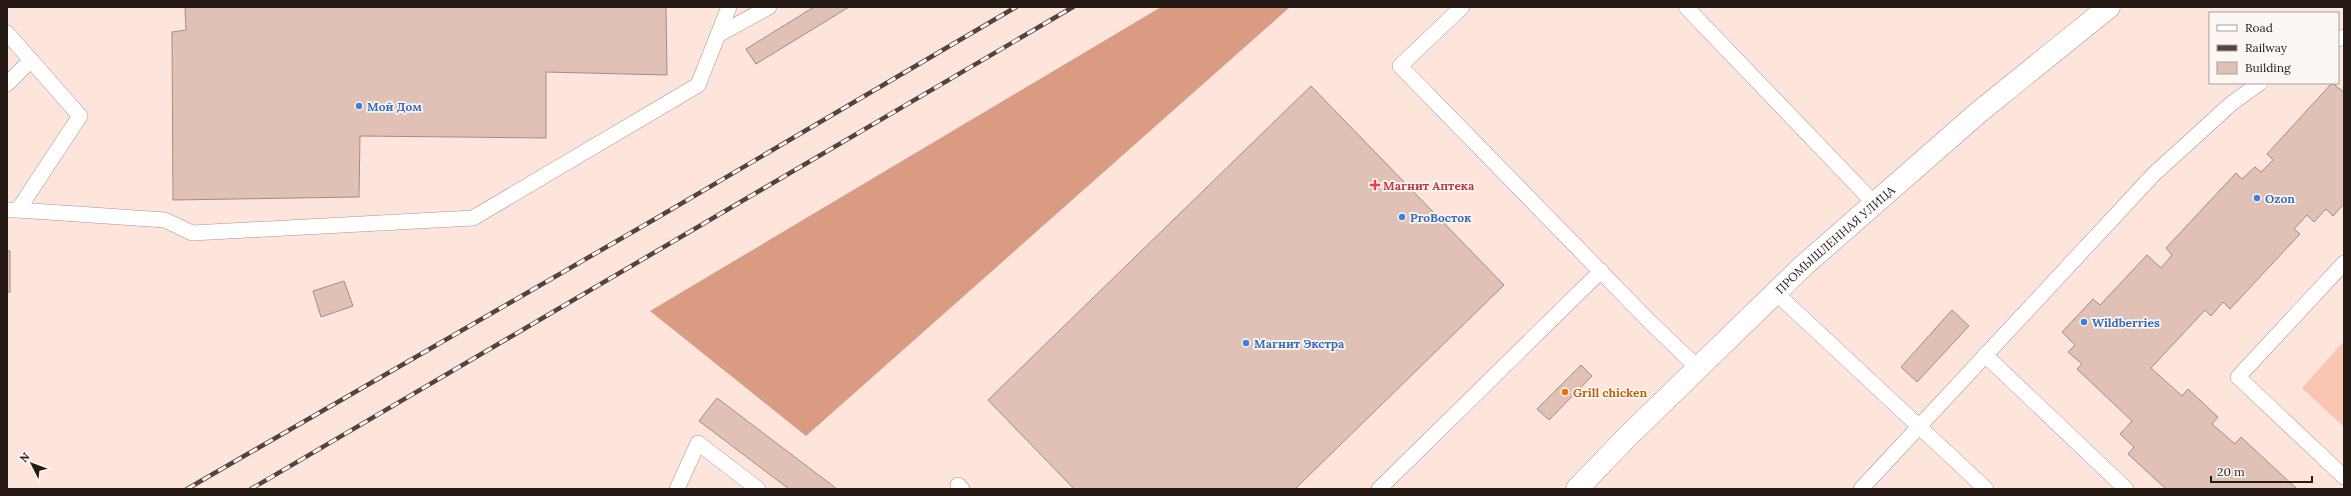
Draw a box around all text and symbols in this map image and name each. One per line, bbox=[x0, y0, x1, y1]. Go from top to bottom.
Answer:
legend bbox=[2209, 12, 2339, 84]
text: Road bbox=[2245, 20, 2273, 35]
text: Railway bbox=[2245, 40, 2288, 55]
text: Building bbox=[2245, 60, 2291, 75]
place label: Мой Дом bbox=[367, 99, 422, 114]
marker: Мой Дом bbox=[354, 101, 364, 111]
place label: Магнит Аптека bbox=[1383, 178, 1475, 193]
marker: Магнит Аптека bbox=[1370, 180, 1380, 190]
street label: ПРОМЫШЛЕННАЯ УЛИЦА bbox=[1772, 182, 1898, 296]
place label: Ozon bbox=[2265, 191, 2295, 206]
marker: Ozon bbox=[2252, 193, 2262, 203]
place label: ProВосток bbox=[1410, 210, 1471, 225]
marker: ProВосток bbox=[1397, 212, 1407, 222]
place label: Wildberries bbox=[2092, 315, 2160, 330]
marker: Wildberries bbox=[2079, 317, 2089, 327]
place label: Магнит Экстра bbox=[1254, 336, 1345, 351]
marker: Магнит Экстра bbox=[1241, 338, 1251, 348]
place label: Grill chicken bbox=[1573, 385, 1647, 400]
marker: Grill chicken bbox=[1560, 387, 1570, 397]
north arrow bbox=[12, 444, 52, 484]
text: N bbox=[17, 449, 33, 465]
scale bar bbox=[2211, 458, 2312, 484]
text: 20 m bbox=[2217, 464, 2245, 479]

